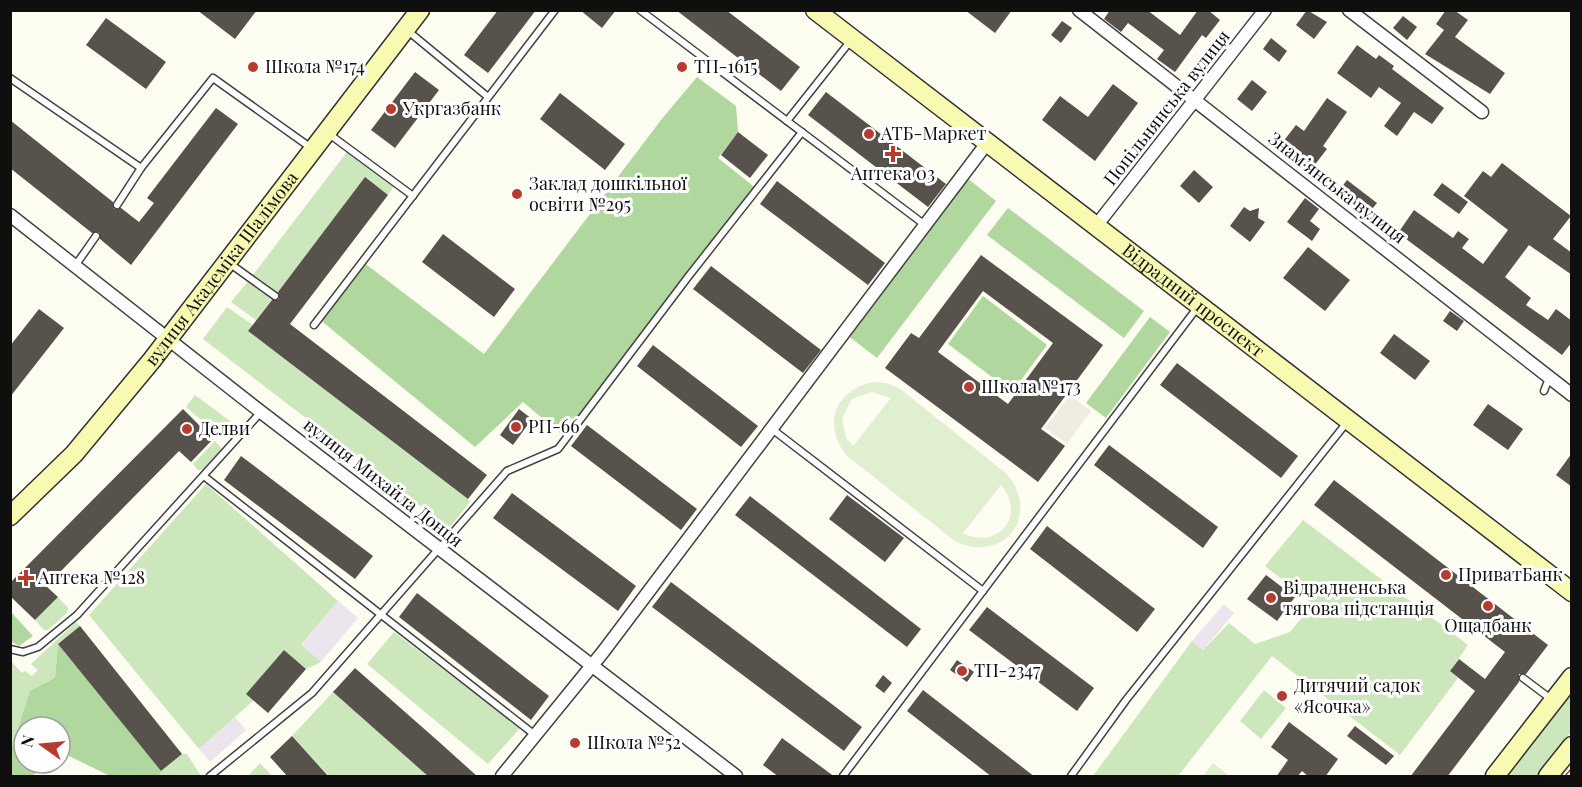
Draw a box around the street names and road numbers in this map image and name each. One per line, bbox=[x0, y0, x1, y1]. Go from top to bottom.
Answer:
street label: Попільнянська вулиця bbox=[1098, 24, 1235, 190]
street label: Знамʼянська вулиця bbox=[1264, 126, 1412, 249]
street label: вулиця Академіка Шалімова bbox=[139, 166, 303, 370]
street label: Відрадний проспект bbox=[1118, 238, 1270, 362]
street label: вулиця Михайла Донця bbox=[299, 412, 469, 552]

